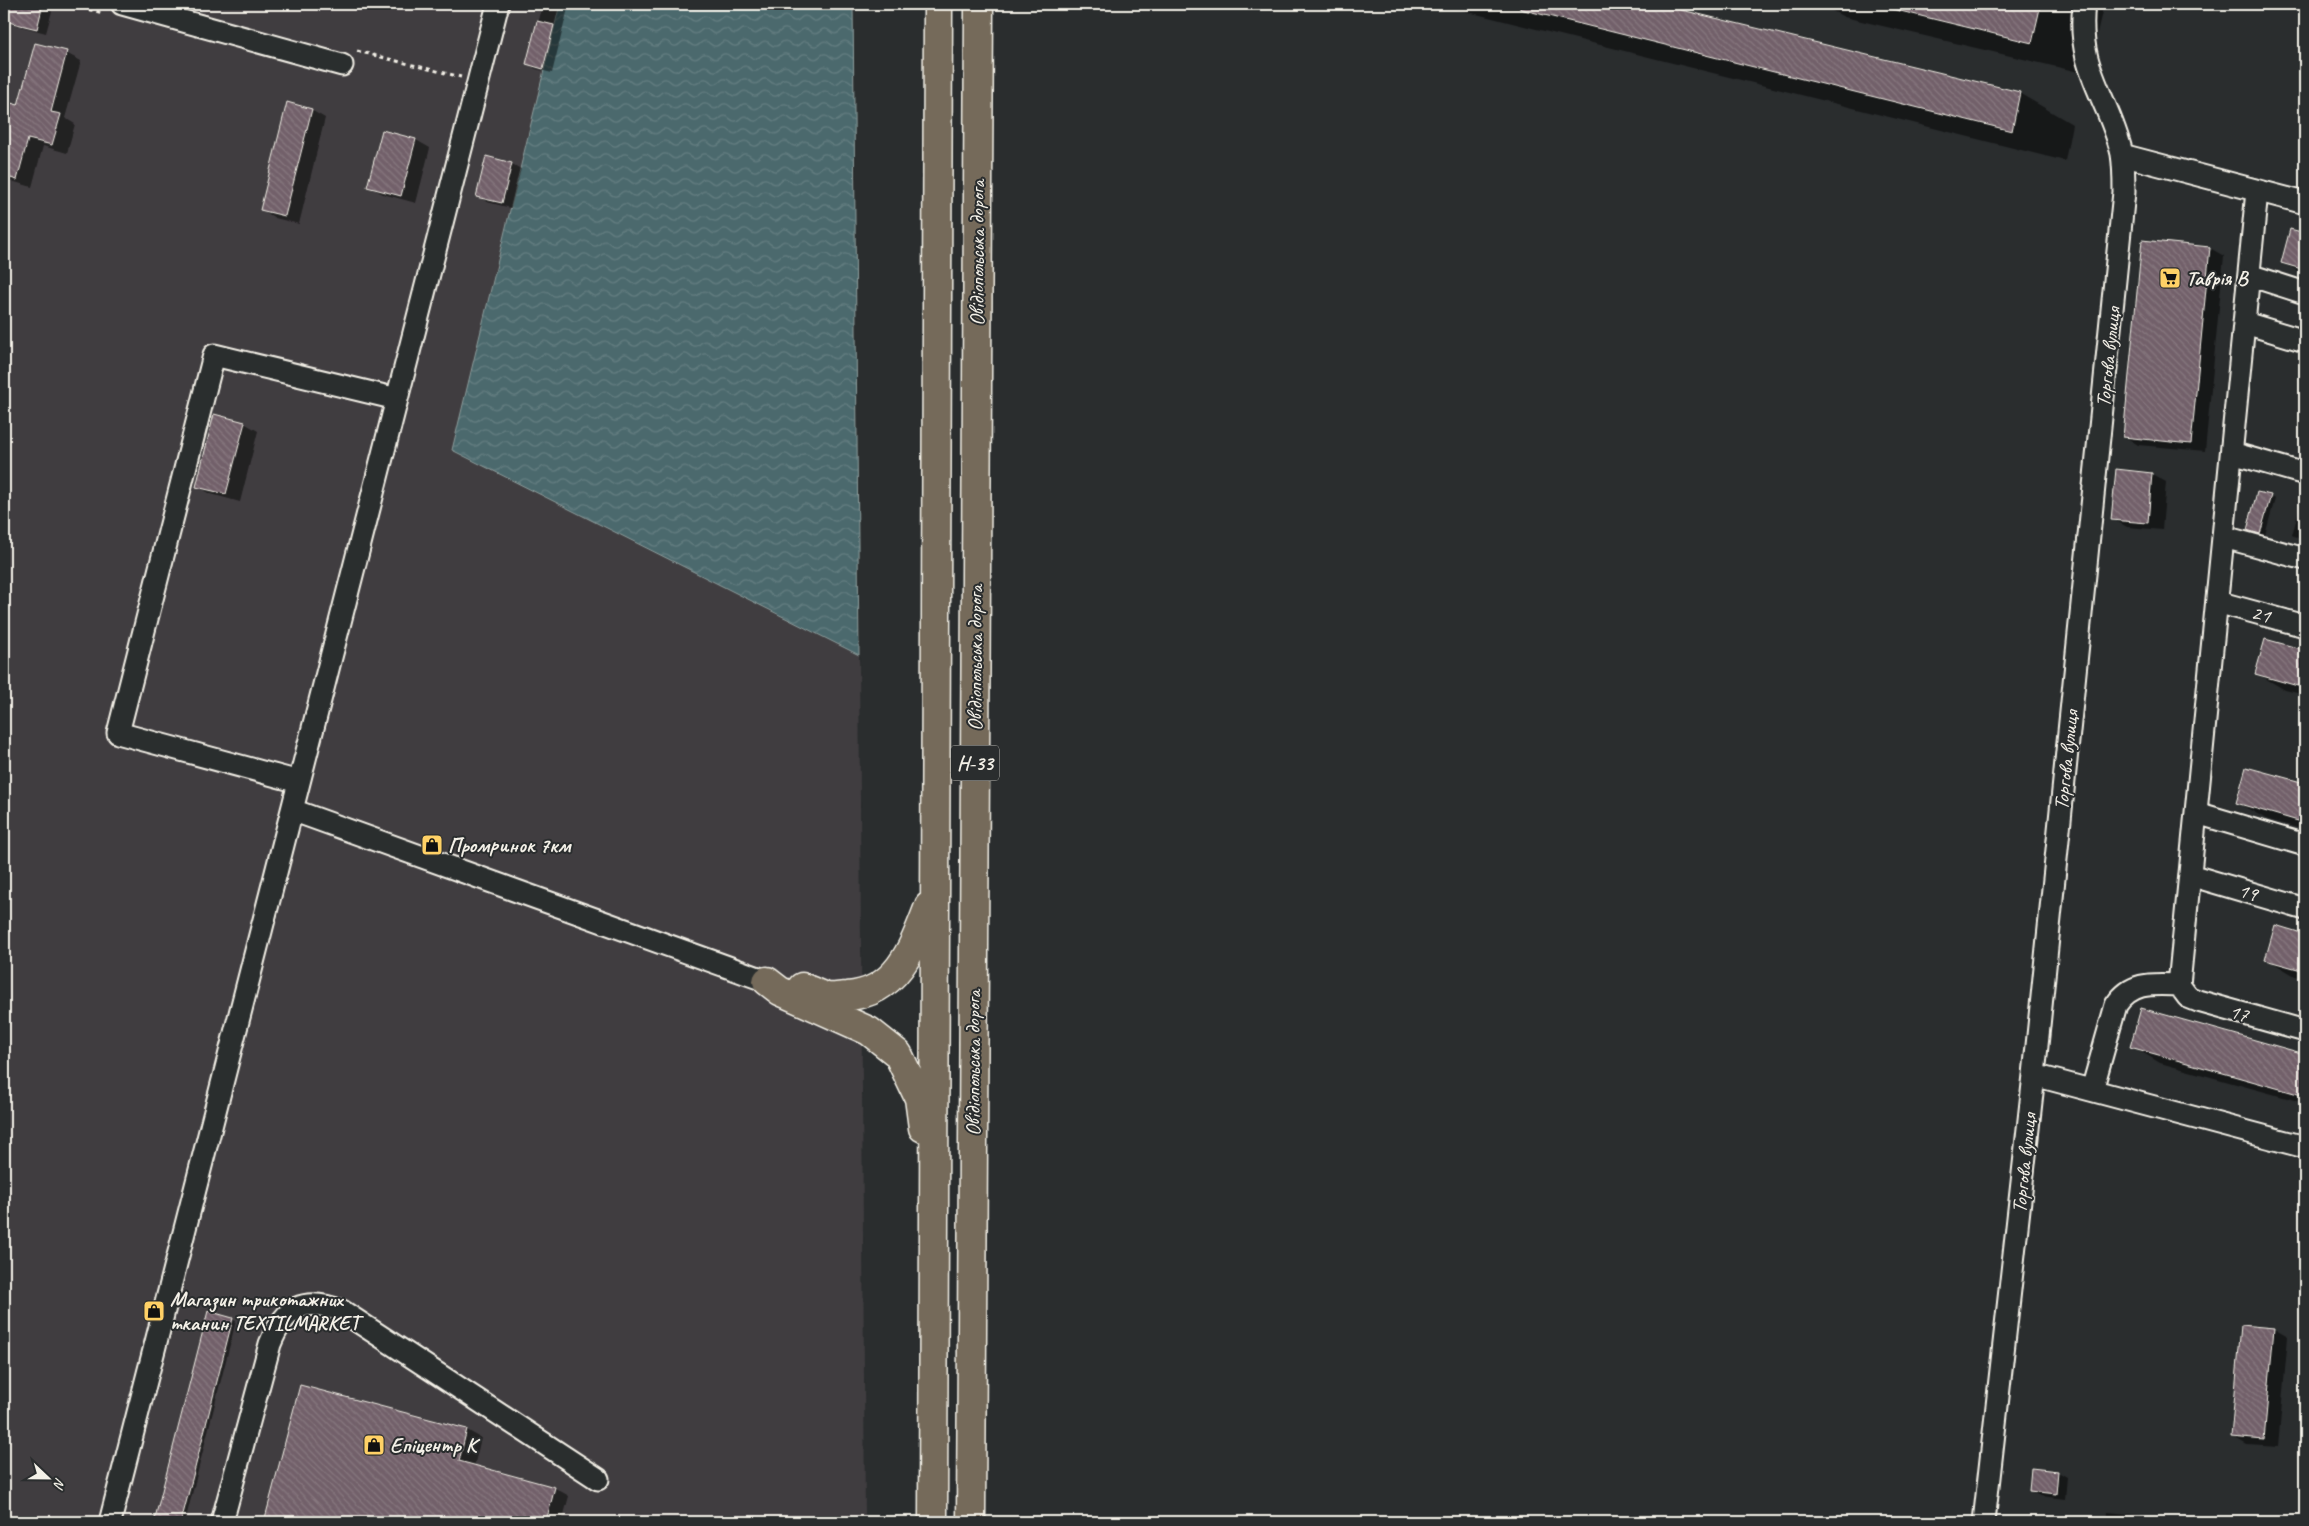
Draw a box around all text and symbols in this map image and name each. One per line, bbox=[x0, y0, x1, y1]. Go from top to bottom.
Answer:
street label: Овідіопольська дорога bbox=[964, 178, 990, 326]
place label: Таврія В bbox=[2186, 265, 2249, 291]
supermarket icon: Таврія В bbox=[2158, 266, 2182, 290]
street label: Торгова вулиця bbox=[2090, 304, 2126, 408]
street label: Овідіопольська дорога bbox=[962, 583, 988, 731]
street label: 21 bbox=[2249, 599, 2275, 629]
street label: Торгова вулиця bbox=[2048, 707, 2084, 811]
road number: Н-33 bbox=[951, 746, 999, 780]
place label: Промринок 7км bbox=[448, 832, 572, 858]
shop icon: Промринок 7км bbox=[420, 833, 444, 857]
street label: 19 bbox=[2235, 877, 2262, 908]
street label: Овідіопольська дорога bbox=[960, 988, 986, 1136]
street label: 17 bbox=[2226, 998, 2253, 1029]
street label: Торгова вулиця bbox=[2006, 1110, 2042, 1214]
place label: Магазин трикотажних тканин TEXTILMARKET bbox=[170, 1286, 364, 1336]
shop icon: Магазин трикотажних тканин TEXTILMARKET bbox=[142, 1299, 166, 1323]
place label: Епіцентр К bbox=[390, 1432, 481, 1458]
shop icon: Епіцентр К bbox=[362, 1433, 386, 1457]
north arrow bbox=[22, 1454, 72, 1504]
text: N bbox=[49, 1475, 69, 1492]

